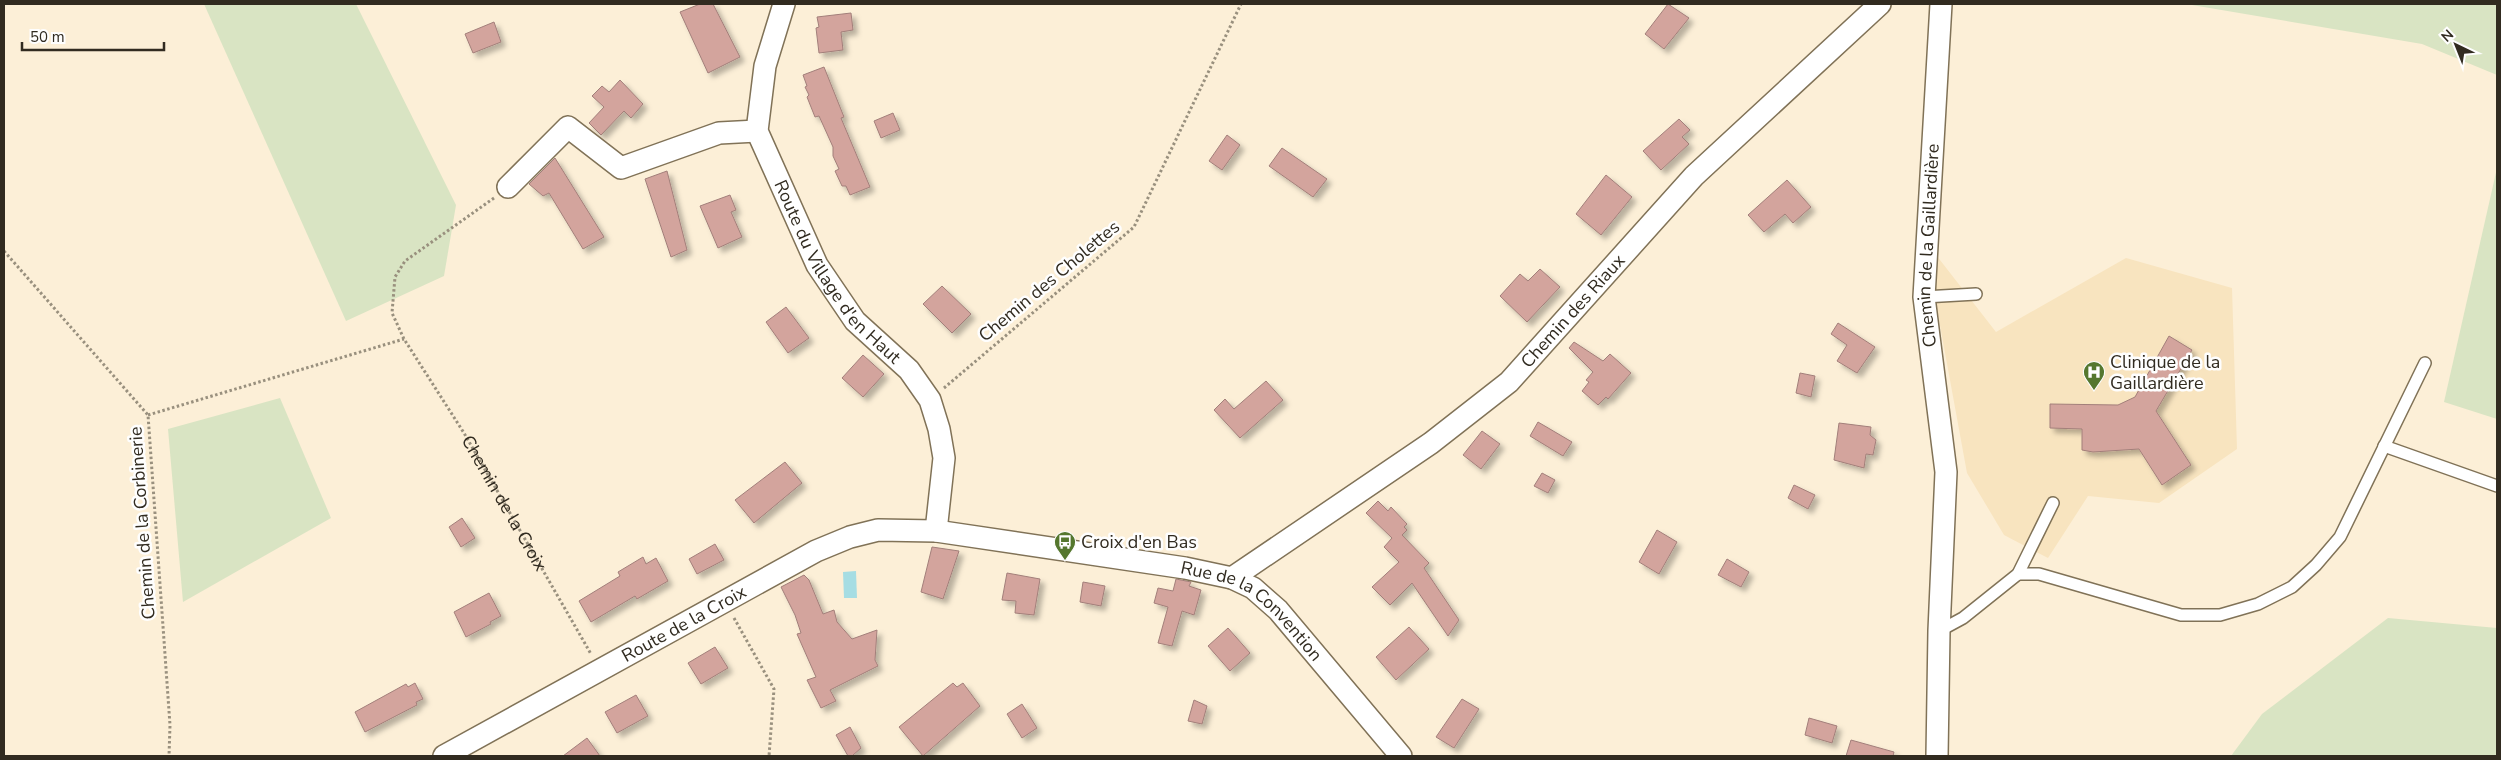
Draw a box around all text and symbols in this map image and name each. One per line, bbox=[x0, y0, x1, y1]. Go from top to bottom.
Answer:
scale bar bbox=[22, 20, 165, 52]
north arrow bbox=[2431, 20, 2481, 70]
text: N bbox=[2437, 25, 2458, 46]
text: 50 m bbox=[30, 27, 65, 47]
street label: Chemin de la Gaillardière bbox=[1912, 143, 1945, 349]
street label: Route du Village d'en Haut bbox=[768, 176, 907, 369]
street label: Chemin des Cholettes bbox=[973, 215, 1125, 347]
street label: Chemin des Riaux bbox=[1515, 249, 1631, 373]
place label: Clinique de la Gaillardière bbox=[2110, 350, 2220, 395]
hospital icon: Clinique de la Gaillardière bbox=[2082, 360, 2106, 391]
street label: Chemin de la Corbinerie bbox=[123, 426, 161, 620]
street label: Chemin de la Croix bbox=[456, 431, 553, 576]
bus stop icon: Croix d'en Bas bbox=[1053, 530, 1077, 561]
place label: Croix d'en Bas bbox=[1081, 530, 1197, 554]
street label: Rue de la Convention bbox=[1178, 555, 1328, 666]
street label: Route de la Croix bbox=[617, 579, 751, 668]

